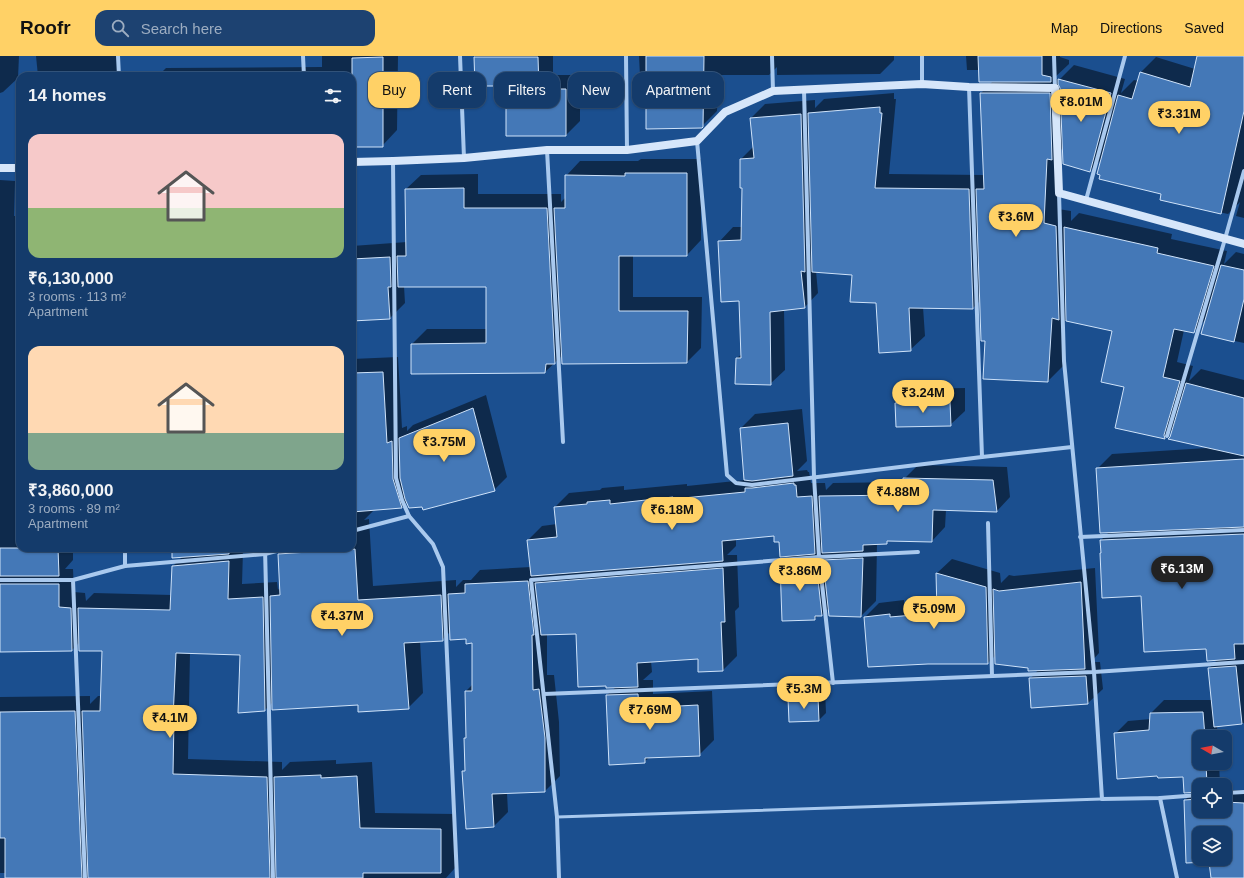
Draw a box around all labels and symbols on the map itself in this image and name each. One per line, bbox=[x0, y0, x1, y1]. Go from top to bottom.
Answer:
pin: ₹8.01M bbox=[1048, 89, 1114, 123]
pin: ₹3.31M bbox=[1146, 101, 1212, 135]
pin: ₹3.6M bbox=[988, 204, 1044, 238]
pin: ₹3.24M bbox=[890, 380, 956, 414]
pin: ₹3.75M bbox=[411, 429, 477, 463]
pin: ₹4.88M bbox=[865, 479, 931, 513]
pin: ₹6.18M bbox=[639, 497, 705, 531]
pin: ₹6.13M bbox=[1149, 556, 1215, 590]
pin: ₹3.86M bbox=[767, 558, 833, 592]
pin: ₹5.09M bbox=[901, 596, 967, 630]
pin: ₹4.37M bbox=[309, 603, 375, 637]
pin: ₹5.3M bbox=[776, 676, 832, 710]
pin: ₹7.69M bbox=[617, 697, 683, 731]
pin: ₹4.1M bbox=[142, 705, 198, 739]
north arrow bbox=[1192, 730, 1232, 770]

